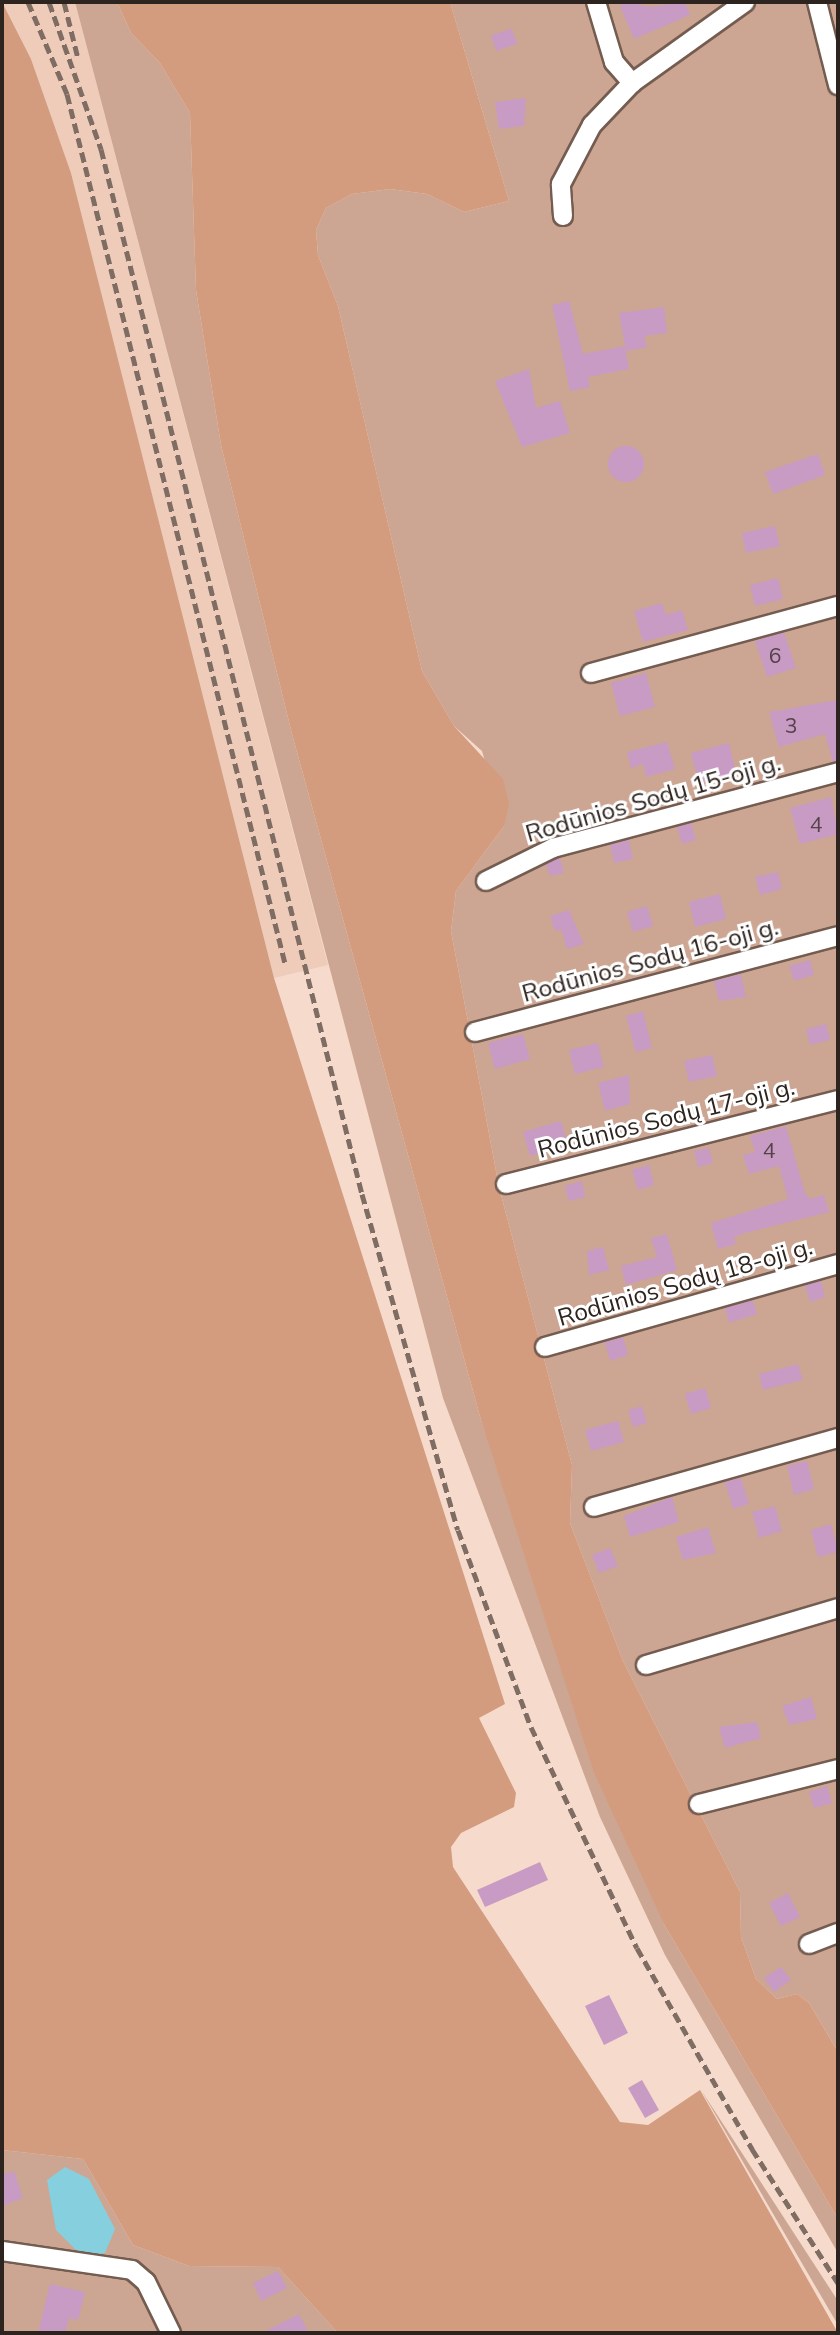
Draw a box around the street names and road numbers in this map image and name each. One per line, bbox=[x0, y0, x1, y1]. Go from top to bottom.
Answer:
street label: Rodūnios Sodų 15-oji g. bbox=[522, 748, 784, 848]
street label: Rodūnios Sodų 16-oji g. bbox=[519, 912, 781, 1008]
street label: Rodūnios Sodų 17-oji g. bbox=[535, 1072, 797, 1164]
street label: Rodūnios Sodų 18-oji g. bbox=[554, 1232, 816, 1332]

